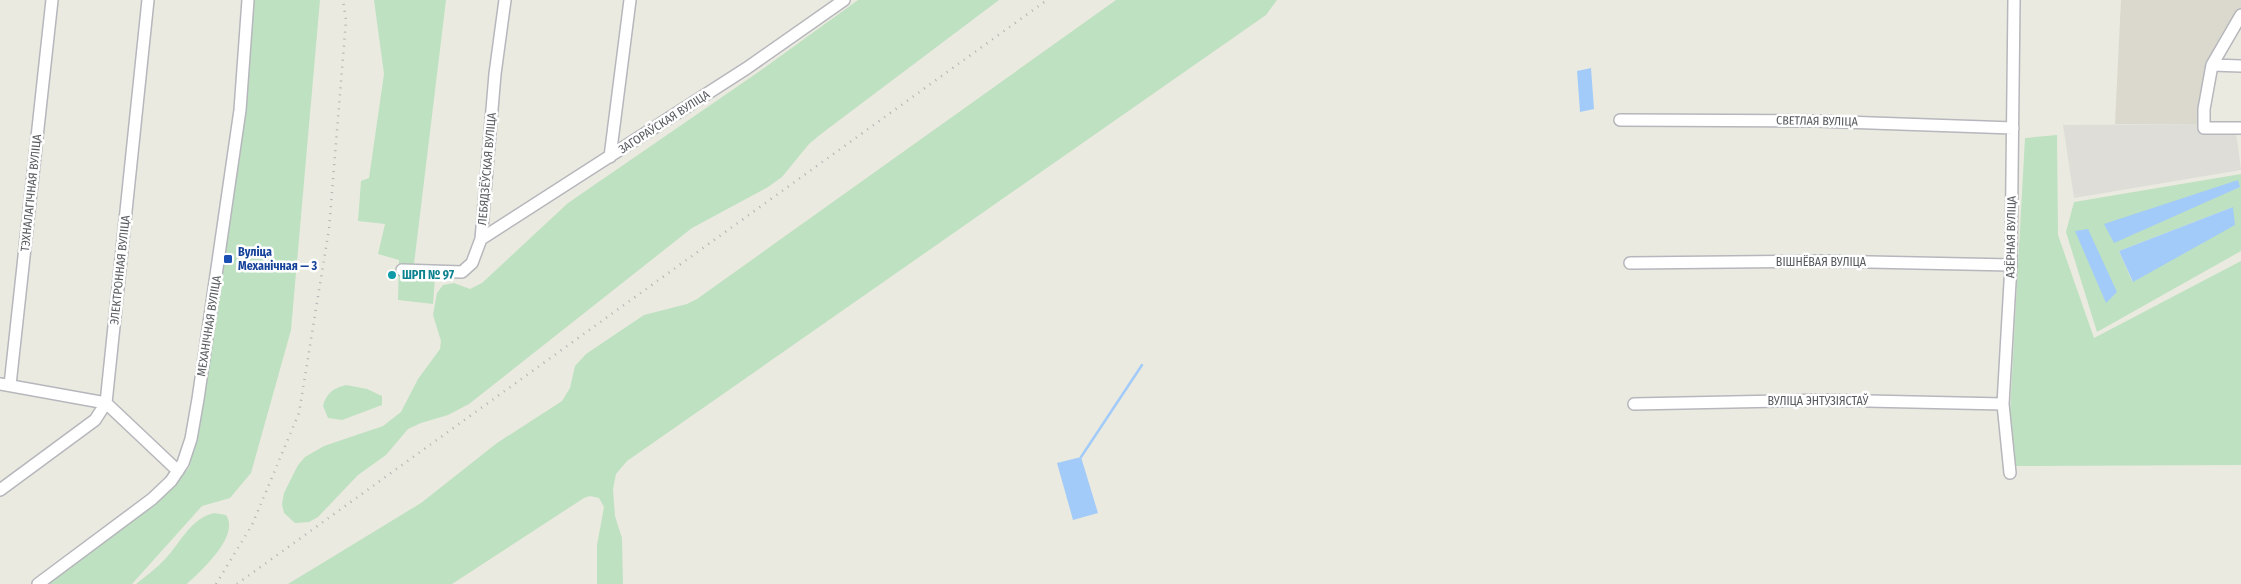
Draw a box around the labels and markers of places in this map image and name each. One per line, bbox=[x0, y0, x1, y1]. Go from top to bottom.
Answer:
place label: Вуліца Механічная — 3 bbox=[238, 245, 318, 273]
marker: Вуліца Механічная — 3 bbox=[222, 253, 234, 265]
place label: ШРП № 97 bbox=[402, 268, 454, 282]
marker: ШРП № 97 bbox=[386, 269, 398, 281]

